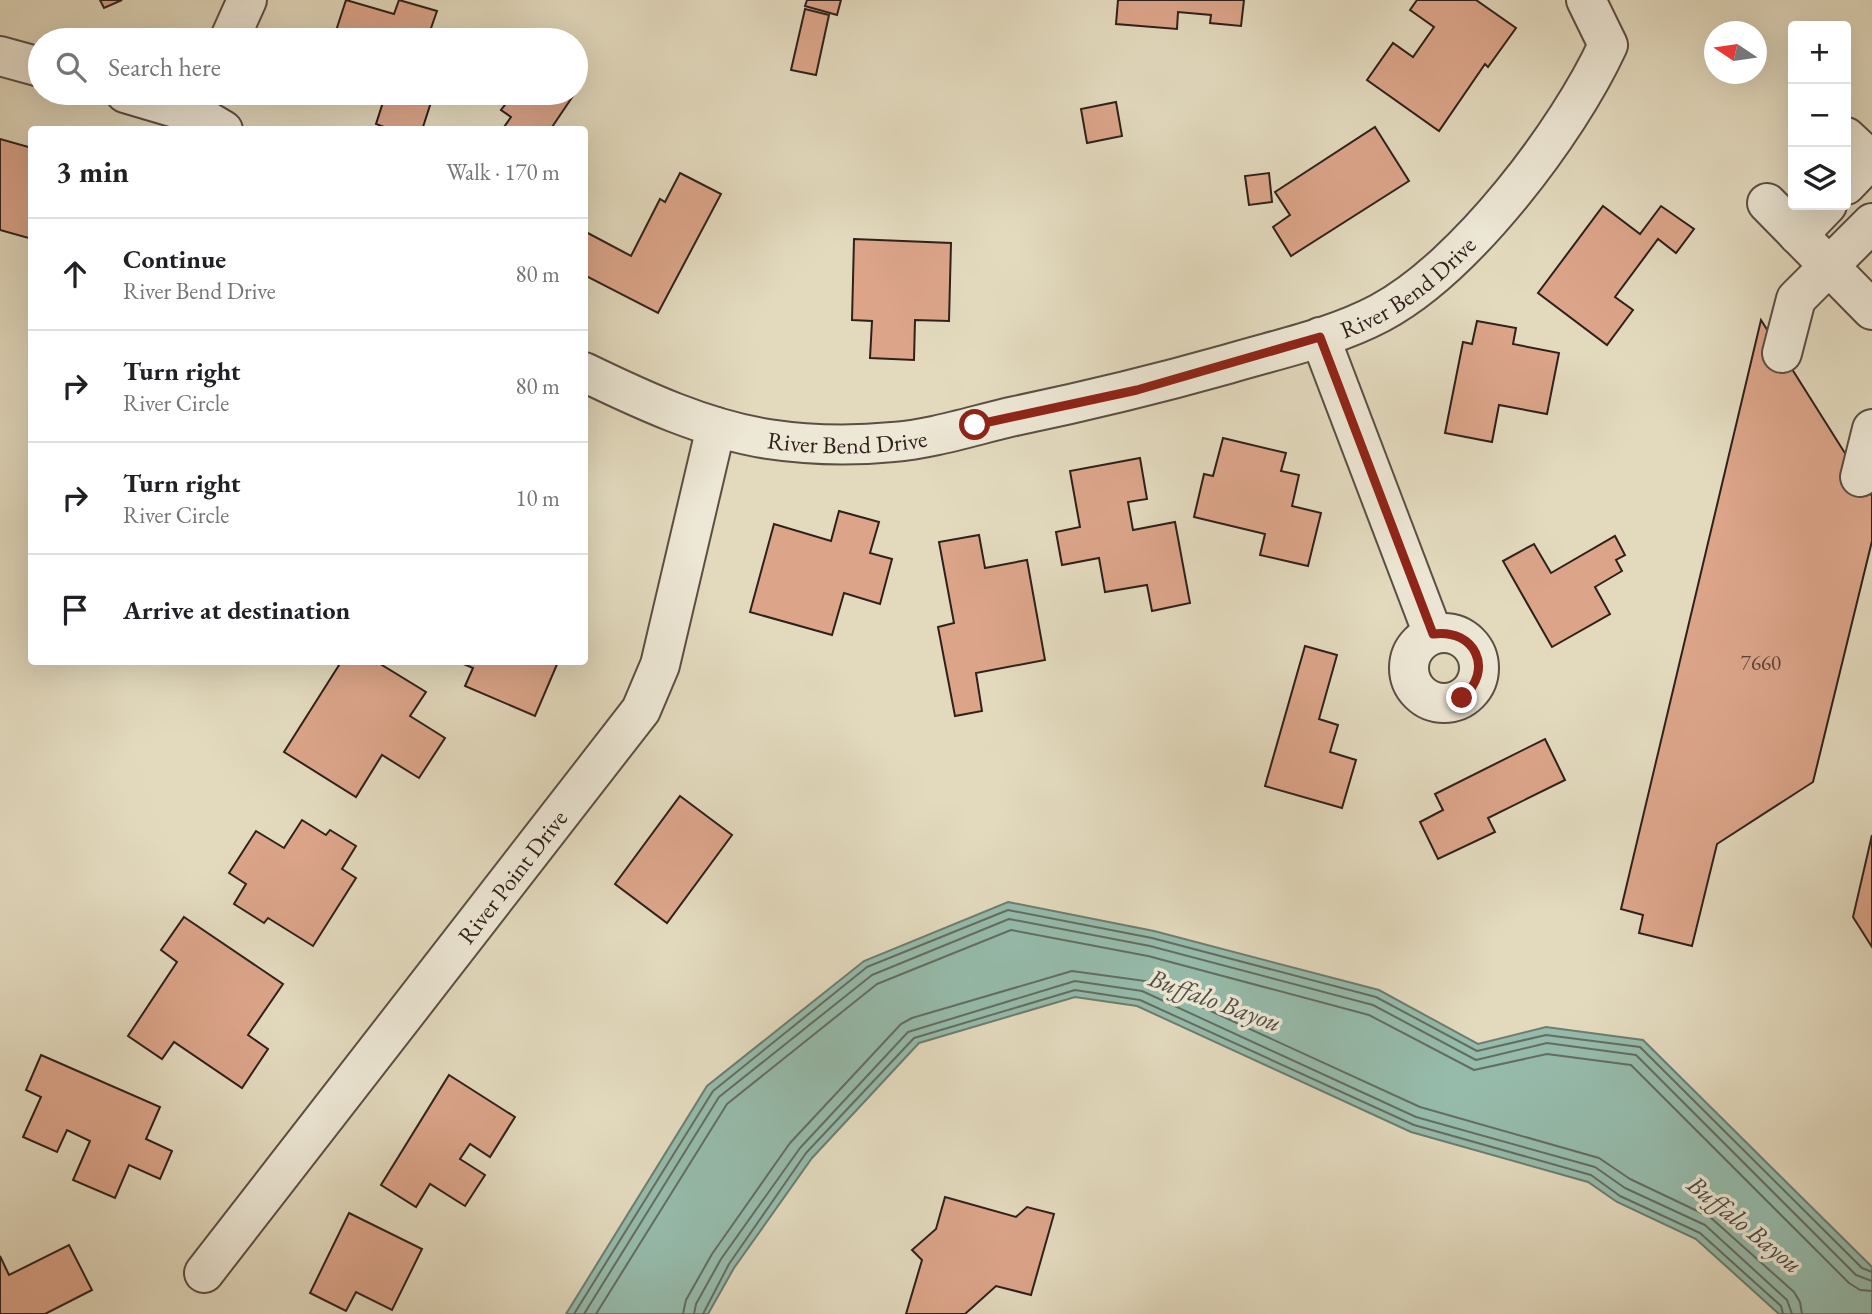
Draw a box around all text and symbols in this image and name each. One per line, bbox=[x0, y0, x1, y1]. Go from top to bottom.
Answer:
north arrow bbox=[1704, 21, 1767, 84]
map controls bbox=[1788, 21, 1851, 210]
button: + bbox=[1788, 21, 1851, 84]
search box bbox=[28, 28, 588, 105]
icon: search bbox=[52, 48, 90, 86]
text: Search here bbox=[108, 50, 221, 84]
button: − bbox=[1788, 84, 1851, 147]
button: layers bbox=[1788, 147, 1851, 210]
text: 3 min bbox=[56, 152, 129, 191]
text: Walk · 170 m bbox=[446, 157, 560, 187]
street label: River Bend Drive bbox=[1336, 229, 1482, 345]
text: Continue bbox=[123, 242, 226, 276]
icon: ahead bbox=[56, 255, 94, 293]
text: 80 m bbox=[515, 259, 560, 289]
text: River Bend Drive bbox=[123, 276, 276, 306]
text: Turn right bbox=[123, 354, 241, 388]
icon: right bbox=[56, 367, 94, 405]
text: 80 m bbox=[515, 371, 560, 401]
text: River Circle bbox=[123, 388, 229, 418]
route start bbox=[959, 409, 990, 440]
street label: River Bend Drive bbox=[766, 422, 929, 460]
text: Turn right bbox=[123, 466, 241, 500]
icon: right bbox=[56, 479, 94, 517]
text: 10 m bbox=[515, 483, 560, 513]
text: River Circle bbox=[123, 500, 229, 530]
icon: arrive bbox=[56, 591, 94, 629]
text: Arrive at destination bbox=[123, 593, 350, 627]
house number: 7660 bbox=[1741, 649, 1781, 676]
route end bbox=[1446, 682, 1477, 713]
street label: River Point Drive bbox=[450, 803, 574, 950]
water label: Buffalo Bayou bbox=[1143, 960, 1286, 1040]
water label: Buffalo Bayou bbox=[1680, 1167, 1809, 1281]

